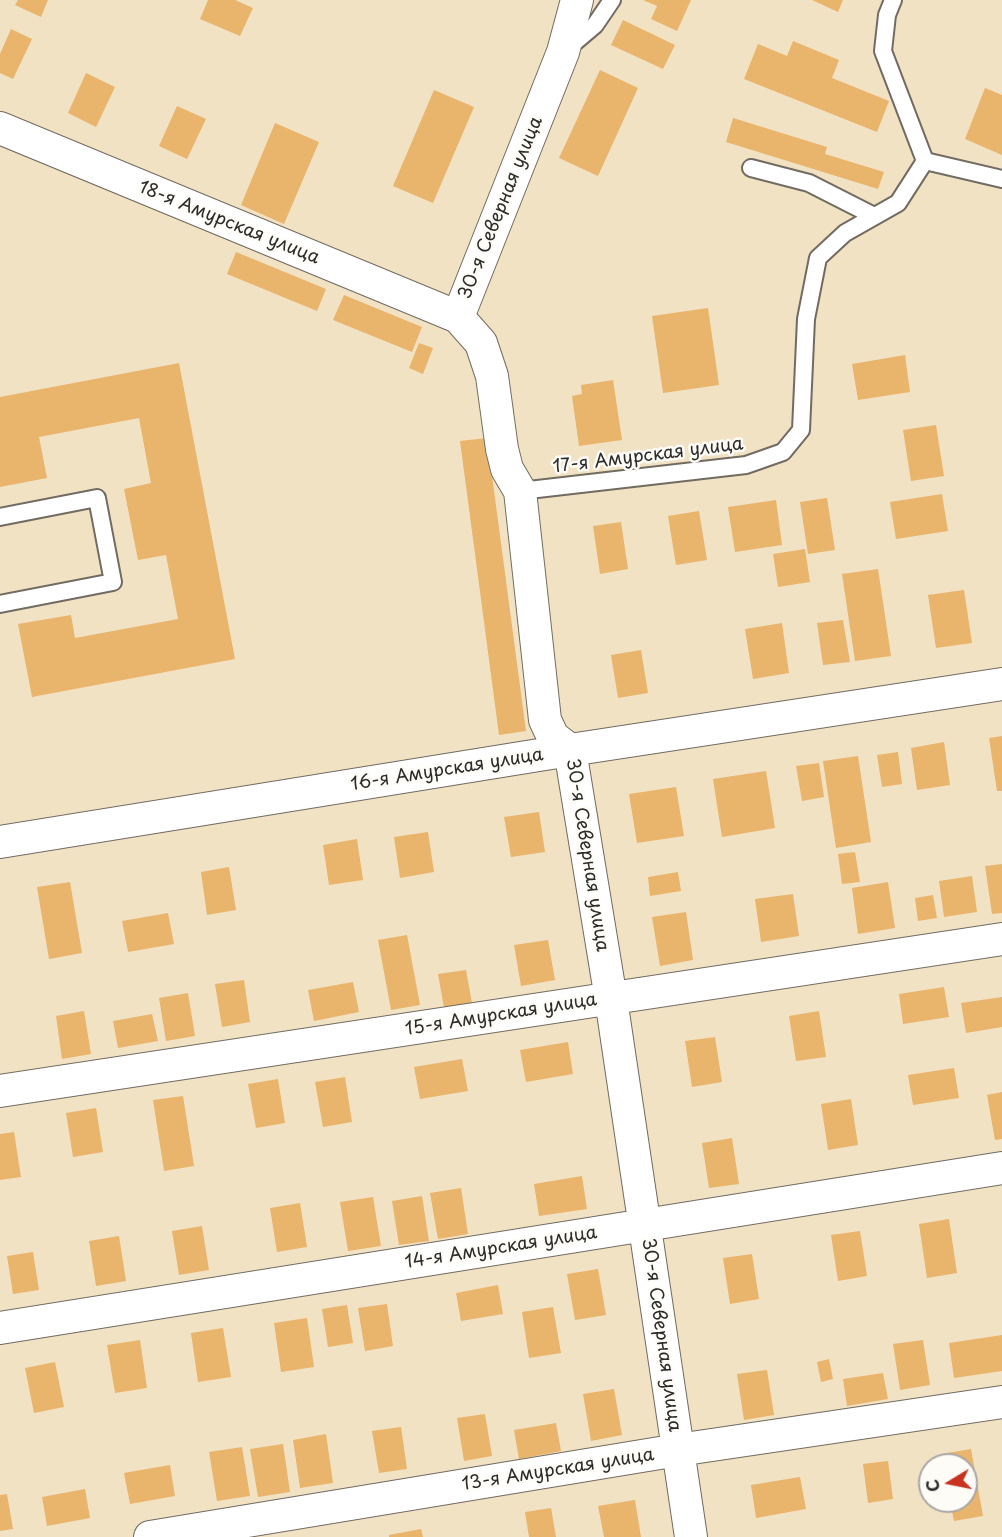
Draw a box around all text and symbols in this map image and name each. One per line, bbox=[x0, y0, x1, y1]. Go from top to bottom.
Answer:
street label: 30-я Северная улица bbox=[454, 114, 548, 302]
street label: 18-я Амурская улица bbox=[135, 177, 323, 269]
street label: 17-я Амурская улица bbox=[551, 434, 745, 478]
street label: 16-я Амурская улица bbox=[349, 744, 545, 796]
street label: 30-я Северная улица bbox=[561, 757, 613, 953]
street label: 15-я Амурская улица bbox=[404, 989, 598, 1041]
street label: 14-я Амурская улица bbox=[403, 1222, 599, 1274]
street label: 30-я Северная улица bbox=[637, 1237, 685, 1433]
street label: 13-я Амурская улица bbox=[460, 1444, 656, 1496]
north arrow bbox=[918, 1453, 978, 1513]
text: С bbox=[919, 1478, 945, 1494]

